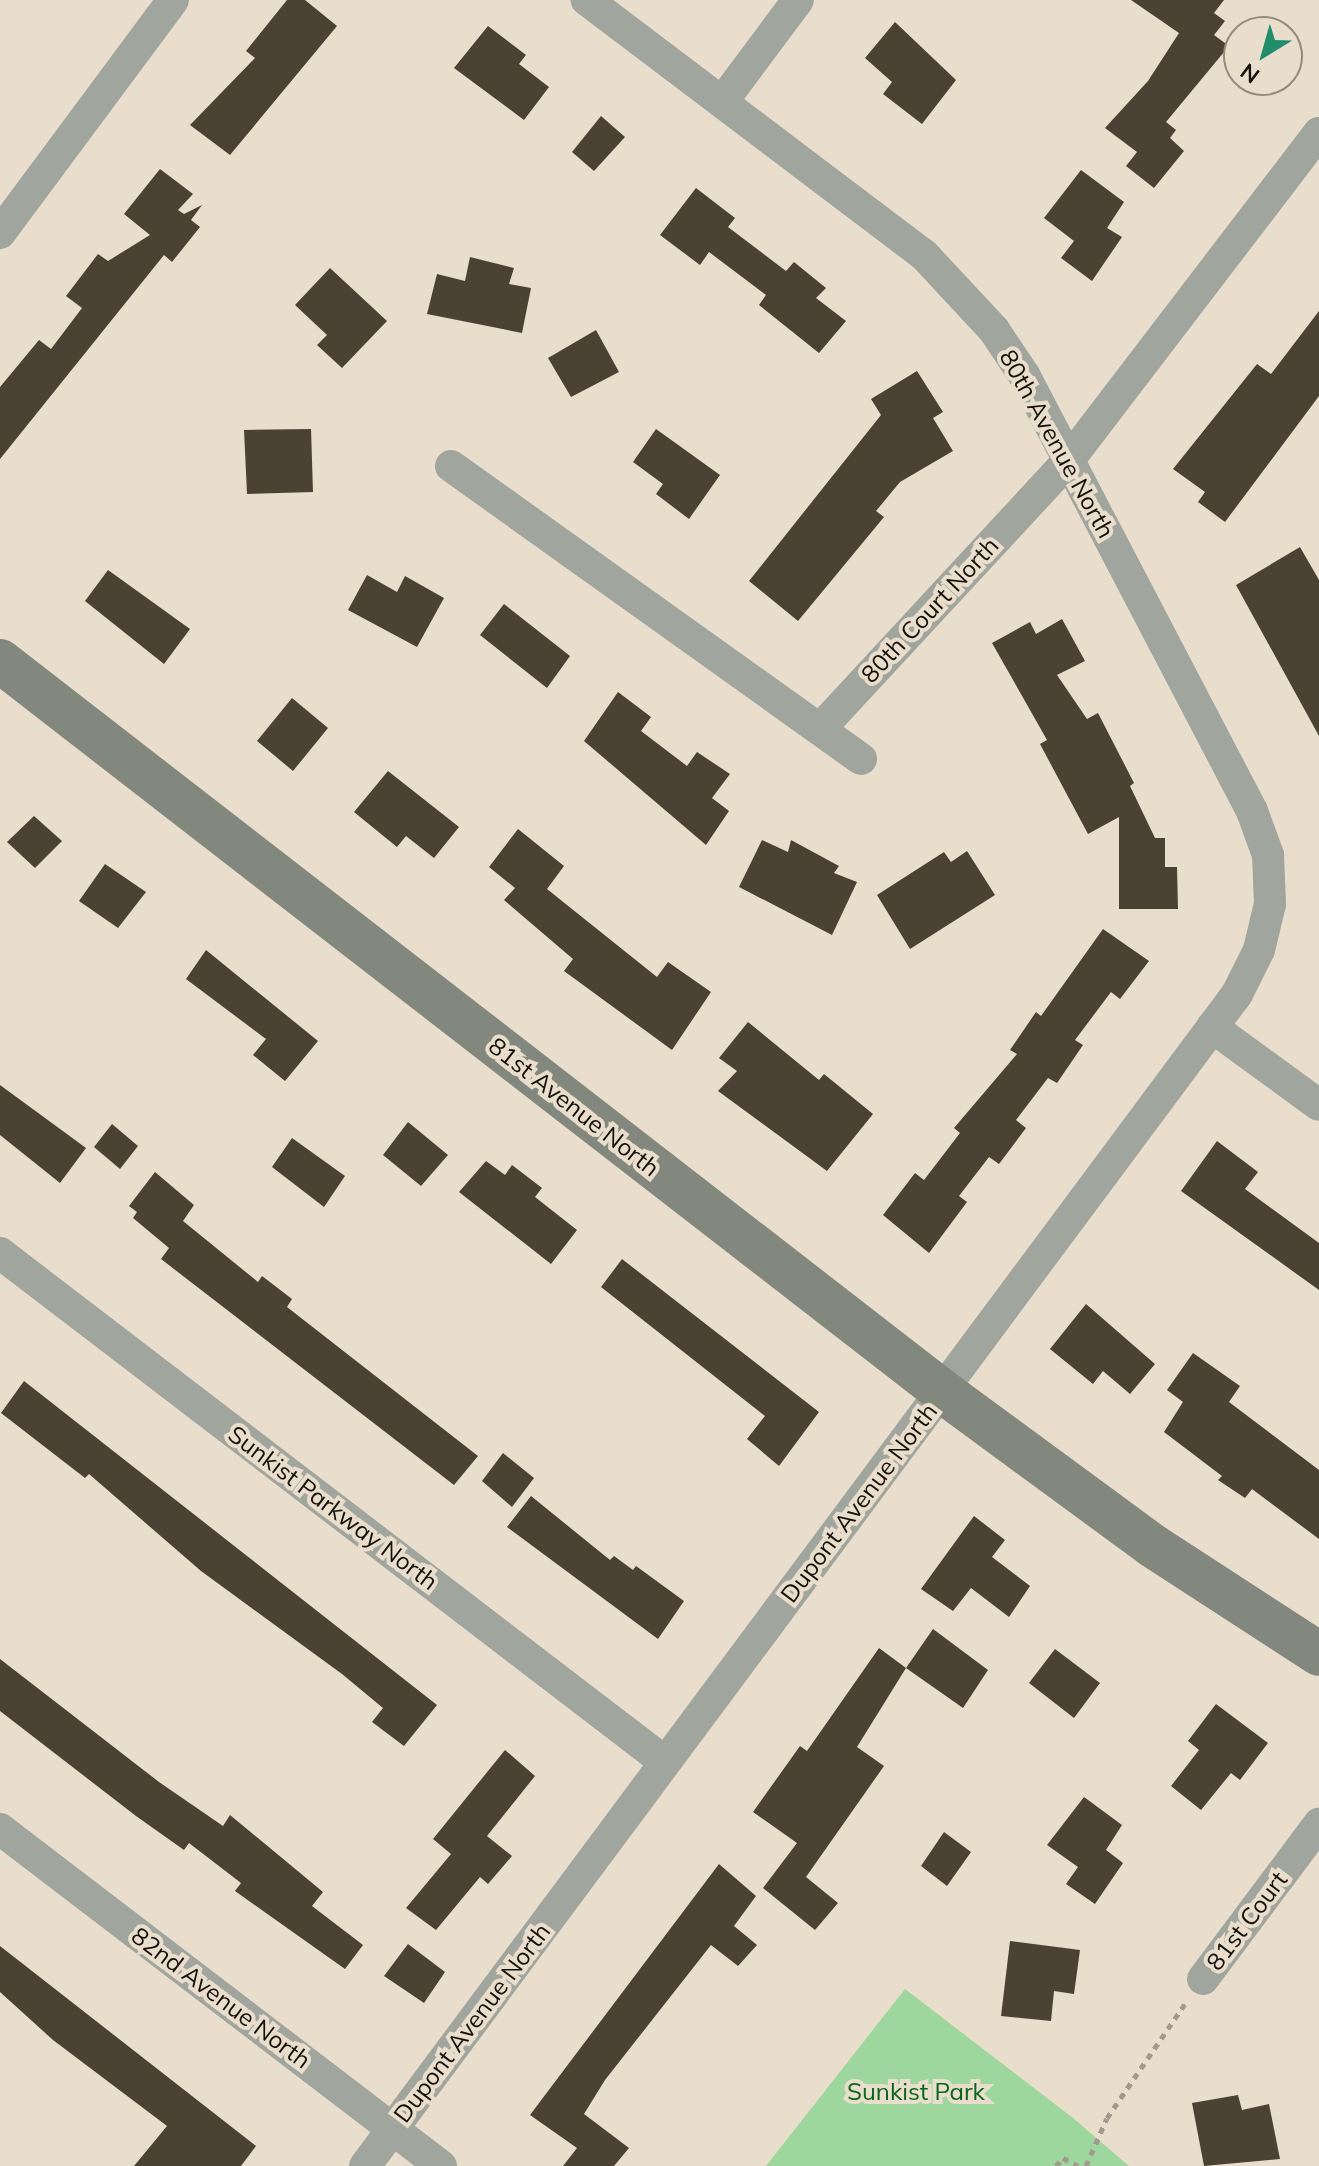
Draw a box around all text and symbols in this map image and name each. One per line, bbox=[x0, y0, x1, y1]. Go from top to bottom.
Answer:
north arrow bbox=[1223, 16, 1303, 96]
text: N bbox=[1235, 57, 1265, 90]
street label: 80th Avenue North bbox=[993, 345, 1121, 543]
street label: 80th Court North bbox=[855, 531, 1005, 689]
street label: 81st Avenue North bbox=[483, 1031, 665, 1183]
street label: Dupont Avenue North bbox=[775, 1398, 943, 1608]
street label: Sunkist Parkway North bbox=[223, 1420, 443, 1596]
street label: 81st Court bbox=[1201, 1866, 1293, 1976]
street label: Dupont Avenue North bbox=[388, 1918, 556, 2128]
street label: 82nd Avenue North bbox=[126, 1921, 316, 2075]
park label: Sunkist Park bbox=[847, 2078, 985, 2106]

